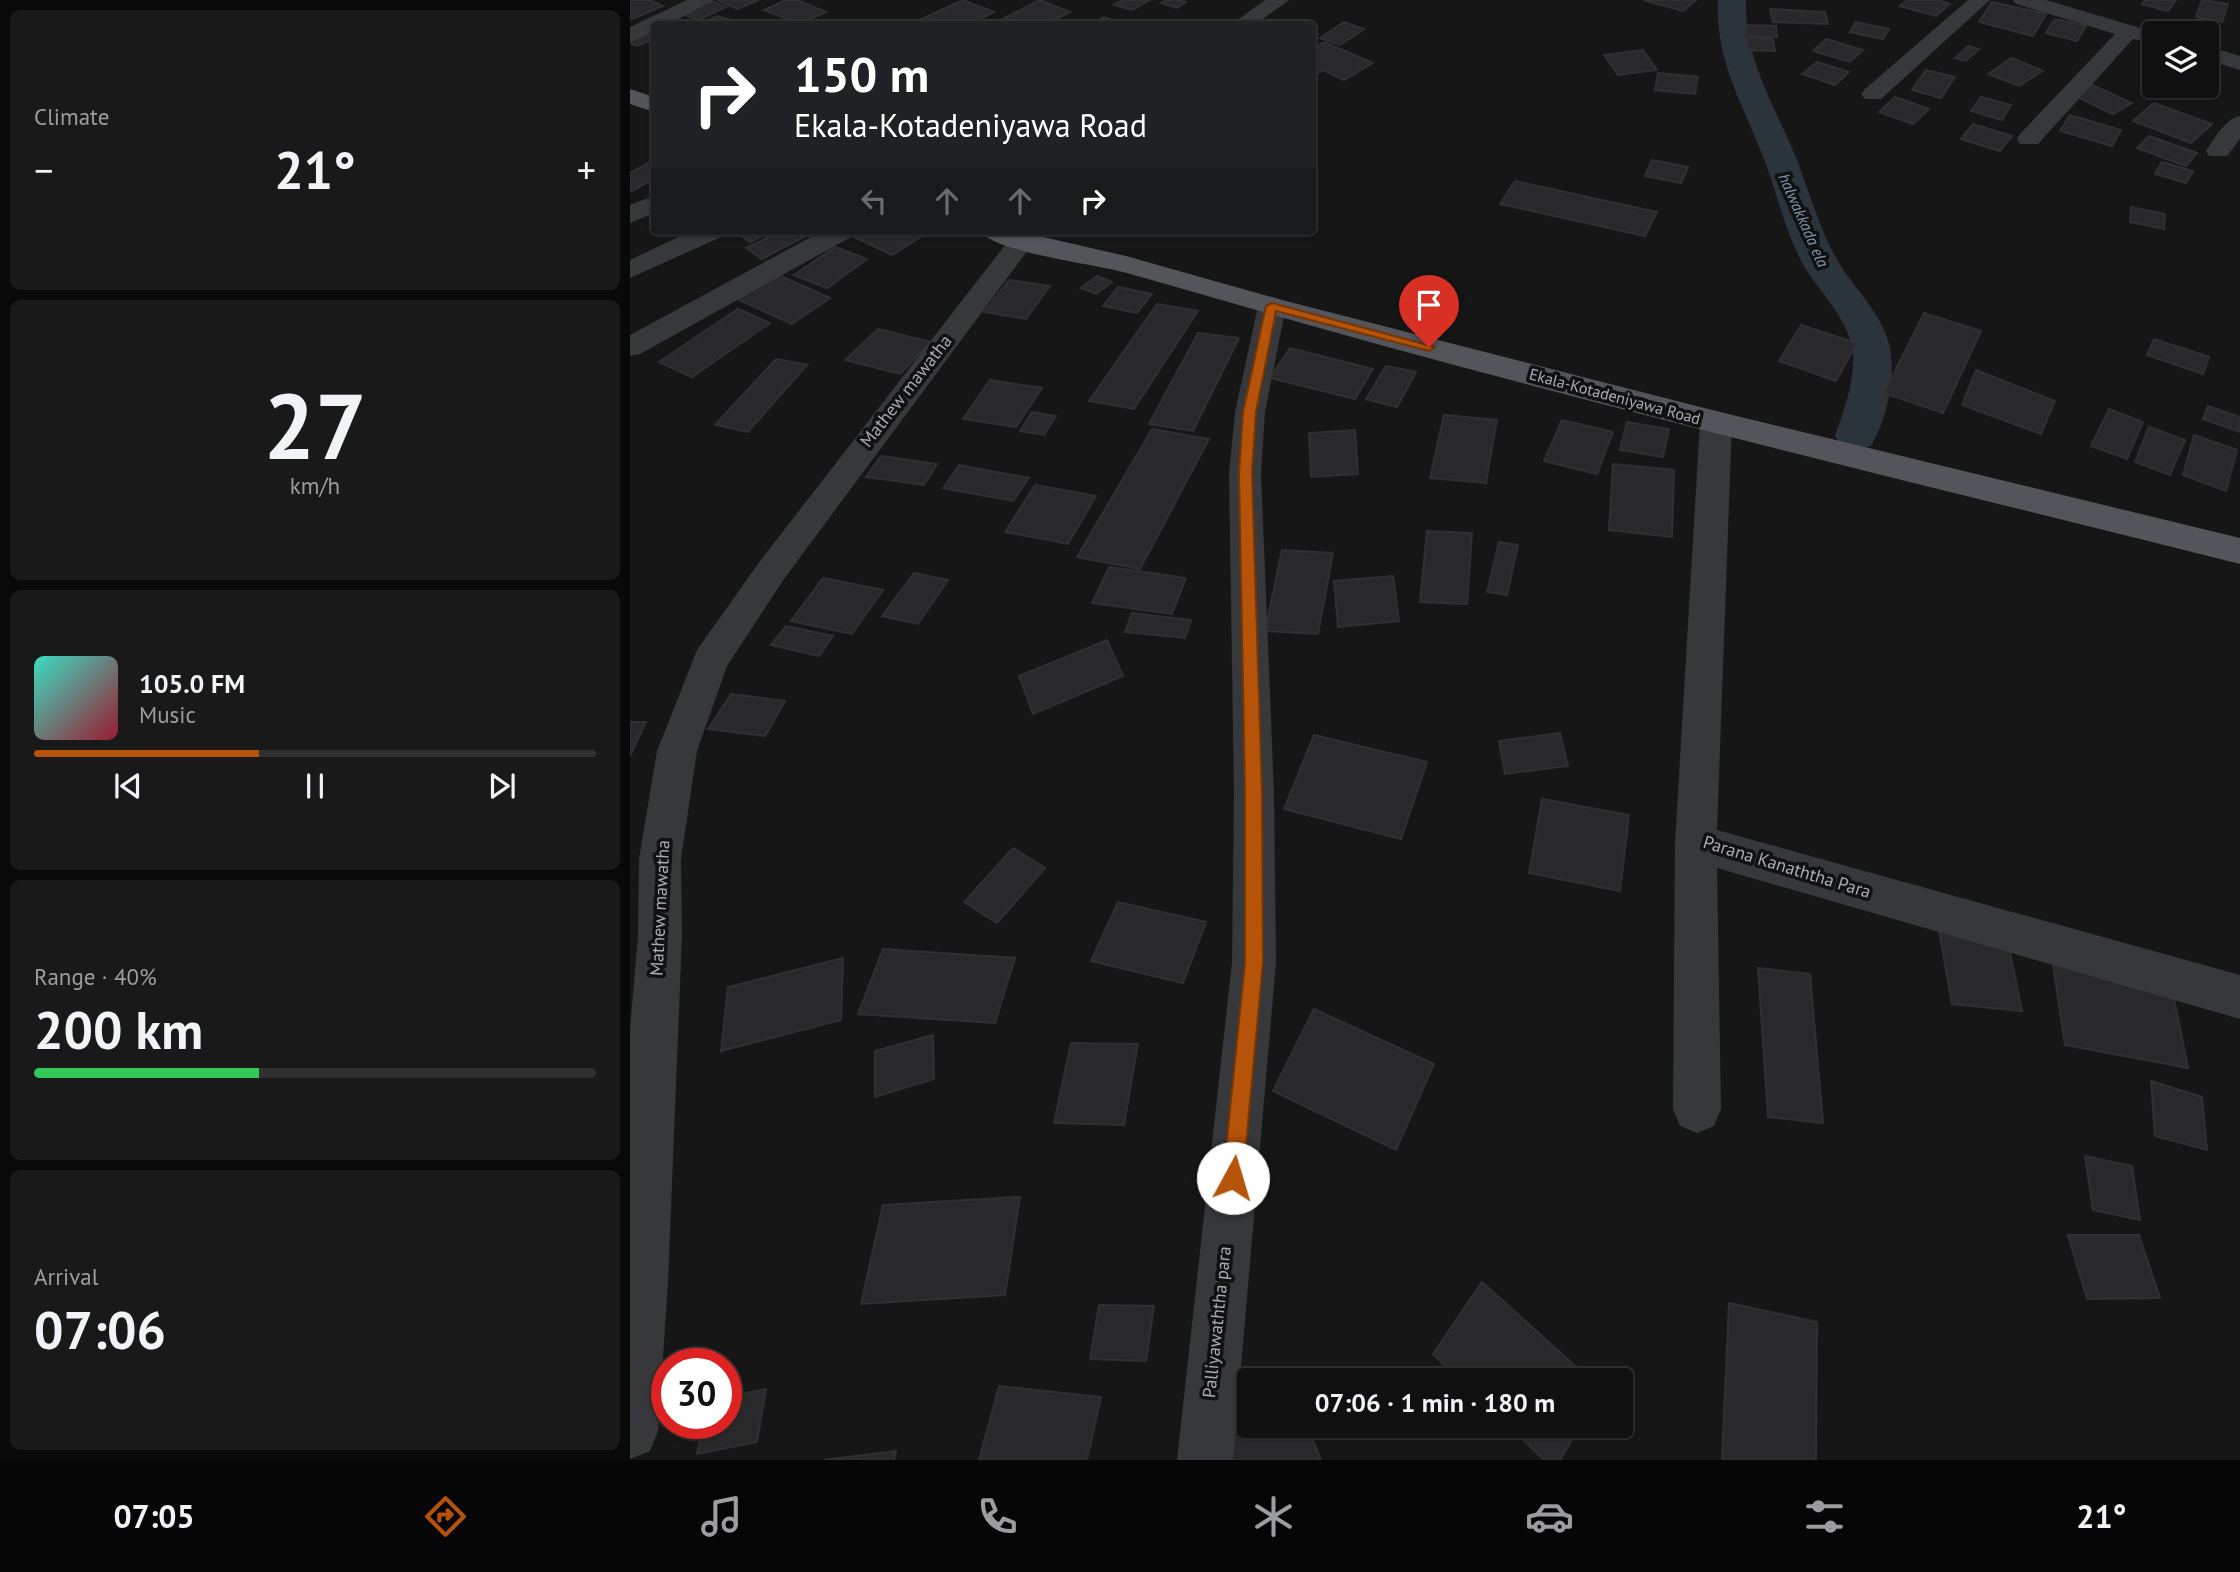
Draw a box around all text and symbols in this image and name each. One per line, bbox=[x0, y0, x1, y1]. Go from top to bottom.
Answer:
map controls bbox=[2142, 21, 2219, 98]
button: layers bbox=[2142, 21, 2219, 98]
text: 150 m bbox=[794, 42, 929, 106]
icon: right bbox=[679, 49, 770, 140]
text: Climate bbox=[34, 102, 109, 131]
text: Ekala-Kotadeniyawa Road bbox=[794, 104, 1147, 146]
text: 21° bbox=[274, 136, 356, 203]
text: − bbox=[34, 145, 53, 194]
text: + bbox=[577, 145, 596, 194]
water label: halwakkada ela bbox=[1774, 170, 1834, 270]
icon: left bbox=[855, 182, 893, 220]
icon: ahead bbox=[928, 182, 966, 220]
icon: ahead bbox=[1001, 182, 1039, 220]
icon: right bbox=[1074, 182, 1112, 220]
pin bbox=[1399, 275, 1459, 347]
icon: arrive bbox=[1410, 286, 1448, 324]
street label: Mathew mawatha bbox=[855, 330, 957, 451]
street label: Ekala-Kotadeniyawa Road bbox=[1527, 364, 1703, 428]
text: 27 bbox=[263, 366, 367, 484]
text: km/h bbox=[290, 471, 340, 500]
text: 105.0 FM bbox=[139, 667, 245, 700]
text: Music bbox=[139, 700, 196, 729]
icon: previous bbox=[109, 767, 147, 805]
icon: pause bbox=[296, 767, 334, 805]
icon: next bbox=[483, 767, 521, 805]
street label: Parana Kanaththa Para bbox=[1700, 830, 1874, 903]
street label: Mathew mawatha bbox=[644, 839, 675, 977]
text: Range · 40% bbox=[34, 962, 157, 991]
text: 200 km bbox=[34, 996, 203, 1063]
position arrow bbox=[1196, 1141, 1270, 1215]
street label: Palliyawaththa para bbox=[1197, 1245, 1236, 1399]
text: Arrival bbox=[34, 1262, 98, 1291]
text: 07:06 bbox=[34, 1296, 166, 1363]
speed limit sign: 30 bbox=[651, 1348, 742, 1439]
text: 07:06 · 1 min · 180 m bbox=[1315, 1386, 1555, 1419]
icon: directions bbox=[421, 1492, 470, 1541]
icon: music bbox=[697, 1492, 746, 1541]
icon: phone bbox=[973, 1492, 1022, 1541]
icon: climate bbox=[1249, 1492, 1298, 1541]
icon: car bbox=[1525, 1492, 1574, 1541]
icon: filters bbox=[1800, 1492, 1849, 1541]
text: 07:05 bbox=[113, 1495, 195, 1537]
text: 21° bbox=[2076, 1495, 2127, 1537]

